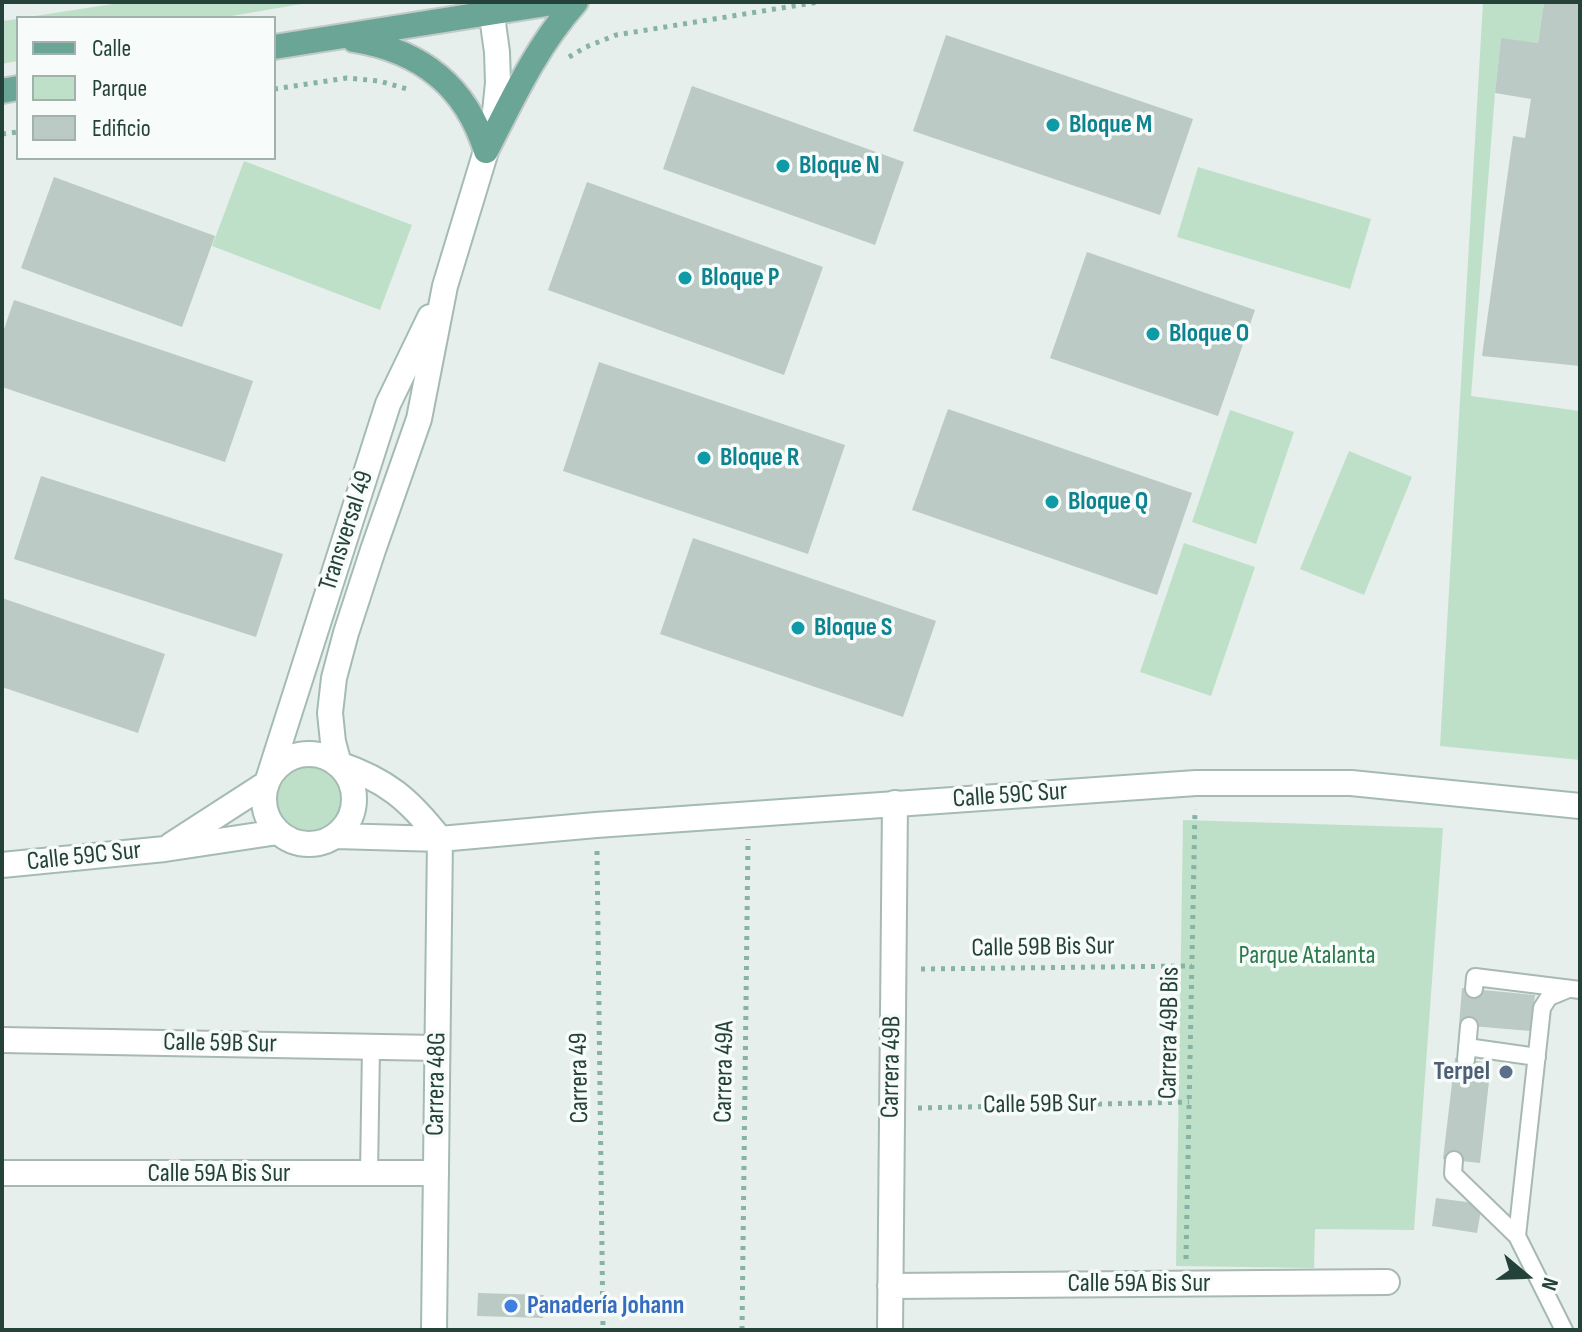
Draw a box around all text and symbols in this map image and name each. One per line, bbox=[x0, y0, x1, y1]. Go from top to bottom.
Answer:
legend bbox=[16, 16, 276, 160]
text: Calle bbox=[92, 34, 131, 63]
text: Parque bbox=[92, 74, 147, 103]
place label: Bloque M bbox=[1069, 109, 1152, 141]
text: Edificio bbox=[92, 114, 151, 143]
marker: Bloque M bbox=[1044, 116, 1062, 134]
place label: Bloque N bbox=[799, 150, 880, 182]
marker: Bloque N bbox=[774, 157, 792, 175]
place label: Bloque P bbox=[701, 262, 780, 294]
marker: Bloque P bbox=[676, 269, 694, 287]
place label: Bloque O bbox=[1169, 318, 1249, 350]
marker: Bloque O bbox=[1144, 325, 1162, 343]
place label: Bloque R bbox=[720, 442, 800, 474]
marker: Bloque R bbox=[695, 449, 713, 467]
street label: Transversal 49 bbox=[313, 467, 381, 595]
place label: Bloque Q bbox=[1068, 486, 1148, 518]
marker: Bloque Q bbox=[1043, 493, 1061, 511]
place label: Bloque S bbox=[814, 612, 893, 644]
marker: Bloque S bbox=[789, 619, 807, 637]
street label: Calle 59C Sur bbox=[952, 776, 1068, 816]
street label: Calle 59C Sur bbox=[25, 835, 143, 879]
street label: Calle 59B Bis Sur bbox=[971, 931, 1115, 965]
park label: Parque Atalanta bbox=[1239, 940, 1375, 972]
street label: Carrera 49B Bis bbox=[1153, 967, 1187, 1099]
street label: Carrera 49B bbox=[876, 1016, 908, 1118]
street label: Carrera 49A bbox=[709, 1021, 741, 1123]
street label: Calle 59B Sur bbox=[163, 1027, 277, 1061]
street label: Carrera 48G bbox=[420, 1032, 454, 1136]
street label: Carrera 49 bbox=[564, 1032, 596, 1124]
place label: Terpel bbox=[1433, 1056, 1490, 1088]
marker: Terpel bbox=[1497, 1063, 1515, 1081]
street label: Calle 59B Sur bbox=[983, 1088, 1097, 1122]
street label: Calle 59A Bis Sur bbox=[148, 1158, 290, 1190]
north arrow bbox=[1486, 1236, 1566, 1316]
street label: Calle 59A Bis Sur bbox=[1068, 1268, 1210, 1300]
text: N bbox=[1534, 1274, 1564, 1294]
place label: Panadería Johann bbox=[527, 1290, 684, 1322]
marker: Panadería Johann bbox=[502, 1297, 520, 1315]

